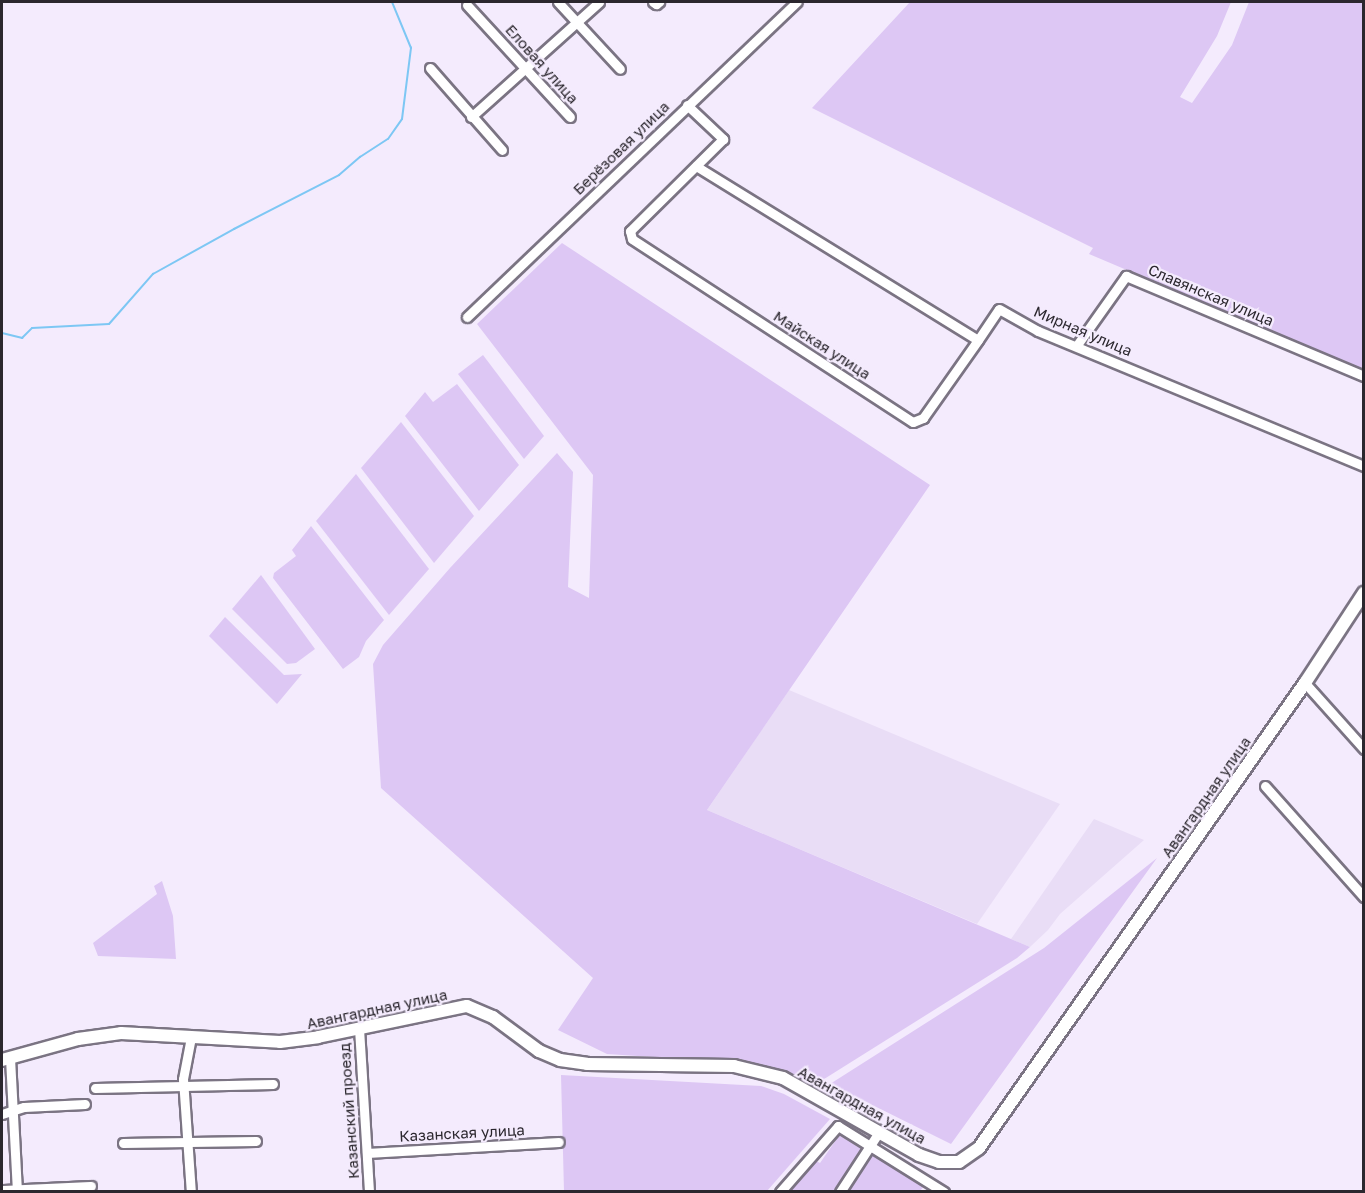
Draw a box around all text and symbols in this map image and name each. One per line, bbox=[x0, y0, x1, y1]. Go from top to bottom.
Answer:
street label: Еловая улица bbox=[502, 21, 582, 107]
street label: Берёзовая улица bbox=[569, 98, 673, 198]
street label: Славянская улица bbox=[1146, 260, 1276, 330]
street label: Мирная улица bbox=[1031, 302, 1135, 360]
street label: Майская улица bbox=[770, 307, 874, 383]
street label: Авангардная улица bbox=[1158, 733, 1254, 861]
street label: Авангардная улица bbox=[305, 985, 449, 1033]
street label: Казанский проезд bbox=[335, 1043, 363, 1179]
street label: Авангардная улица bbox=[795, 1062, 929, 1148]
street label: Казанская улица bbox=[399, 1121, 525, 1145]

